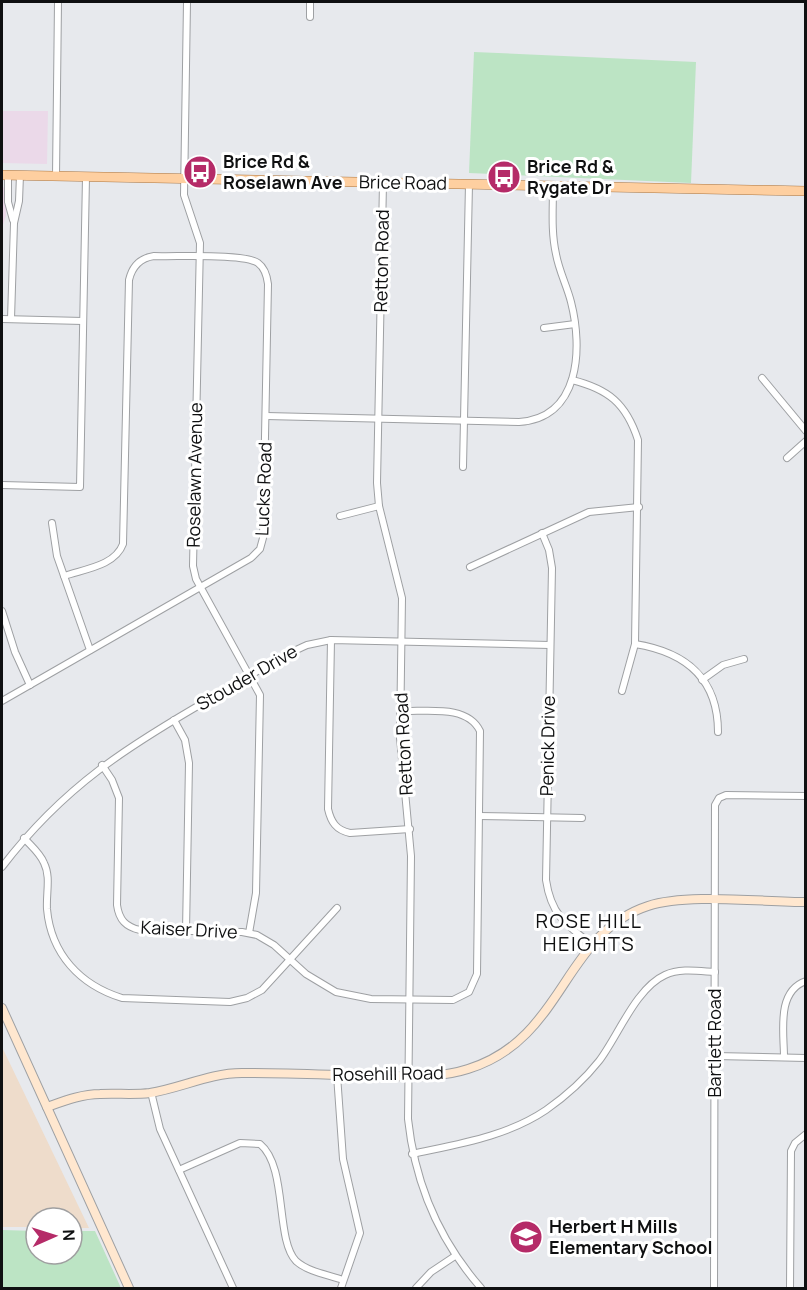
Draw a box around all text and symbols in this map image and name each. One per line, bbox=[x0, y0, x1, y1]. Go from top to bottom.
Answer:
place label: Brice Rd & Roselawn Ave bbox=[223, 149, 343, 194]
bus stop icon: Brice Rd & Roselawn Ave bbox=[182, 154, 218, 190]
place label: Brice Rd & Rygate Dr bbox=[527, 154, 614, 199]
bus stop icon: Brice Rd & Rygate Dr bbox=[486, 159, 522, 195]
street label: Brice Road bbox=[359, 169, 447, 195]
street label: Retton Road bbox=[368, 209, 394, 313]
street label: Roselawn Avenue bbox=[181, 402, 207, 548]
street label: Lucks Road bbox=[249, 441, 277, 537]
street label: Stouder Drive bbox=[192, 639, 301, 716]
street label: Retton Road bbox=[388, 692, 418, 796]
street label: Penick Drive bbox=[534, 696, 560, 796]
district label: ROSE HILL HEIGHTS bbox=[535, 907, 643, 957]
street label: Kaiser Drive bbox=[140, 914, 238, 944]
street label: Bartlett Road bbox=[702, 988, 726, 1098]
street label: Rosehill Road bbox=[332, 1060, 444, 1086]
north arrow bbox=[24, 1206, 84, 1266]
place label: Herbert H Mills Elementary School bbox=[549, 1214, 712, 1259]
school or university icon: Herbert H Mills Elementary School bbox=[508, 1219, 544, 1255]
text: N bbox=[58, 1229, 80, 1242]

